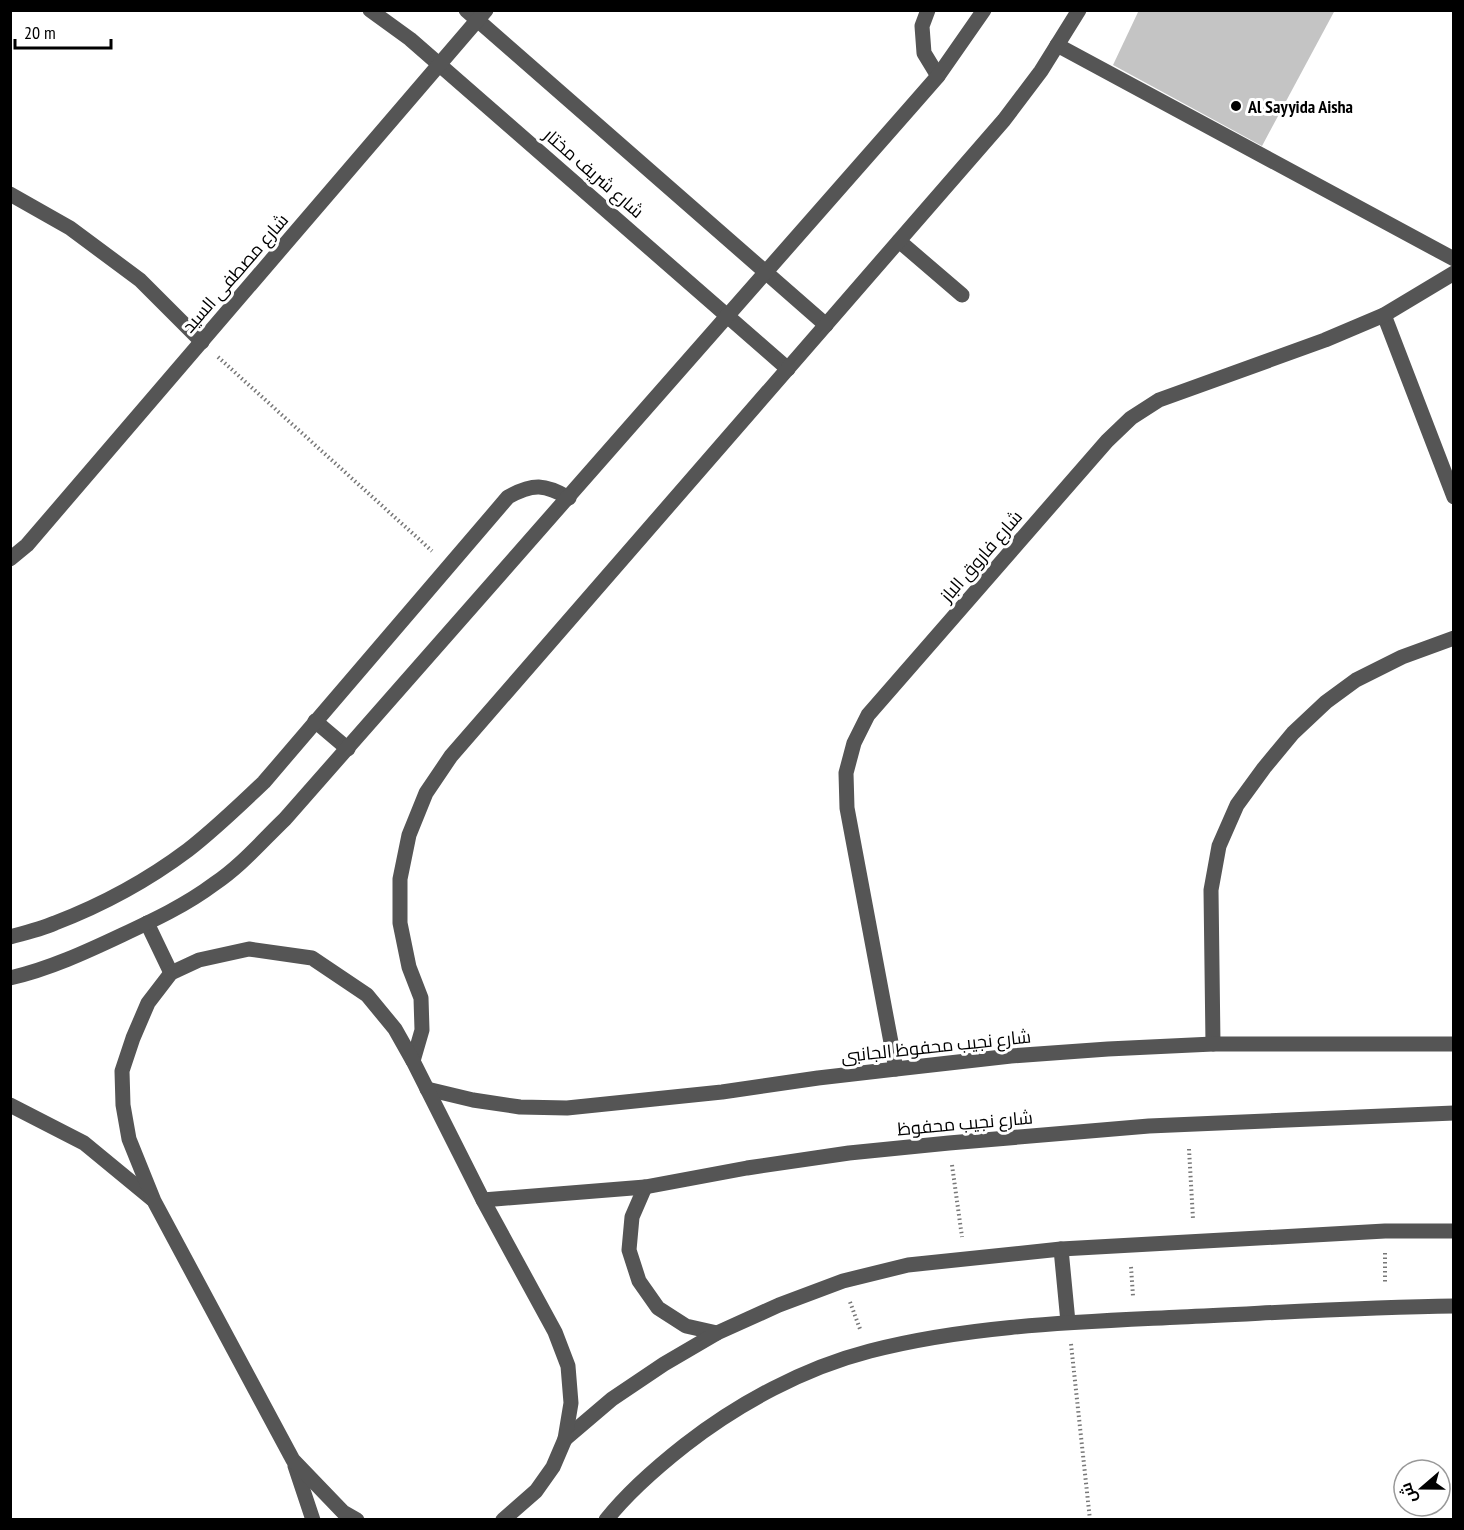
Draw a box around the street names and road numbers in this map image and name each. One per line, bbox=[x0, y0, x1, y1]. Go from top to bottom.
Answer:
street label: شارع شريف مختار bbox=[538, 123, 649, 224]
street label: شارع مصطفى السيد bbox=[177, 209, 294, 338]
street label: شارع فاروق الباز bbox=[934, 505, 1028, 608]
street label: شارع نجيب محفوظ الجانبى bbox=[840, 1025, 1032, 1068]
street label: شارع نجيب محفوظ bbox=[896, 1106, 1034, 1141]

